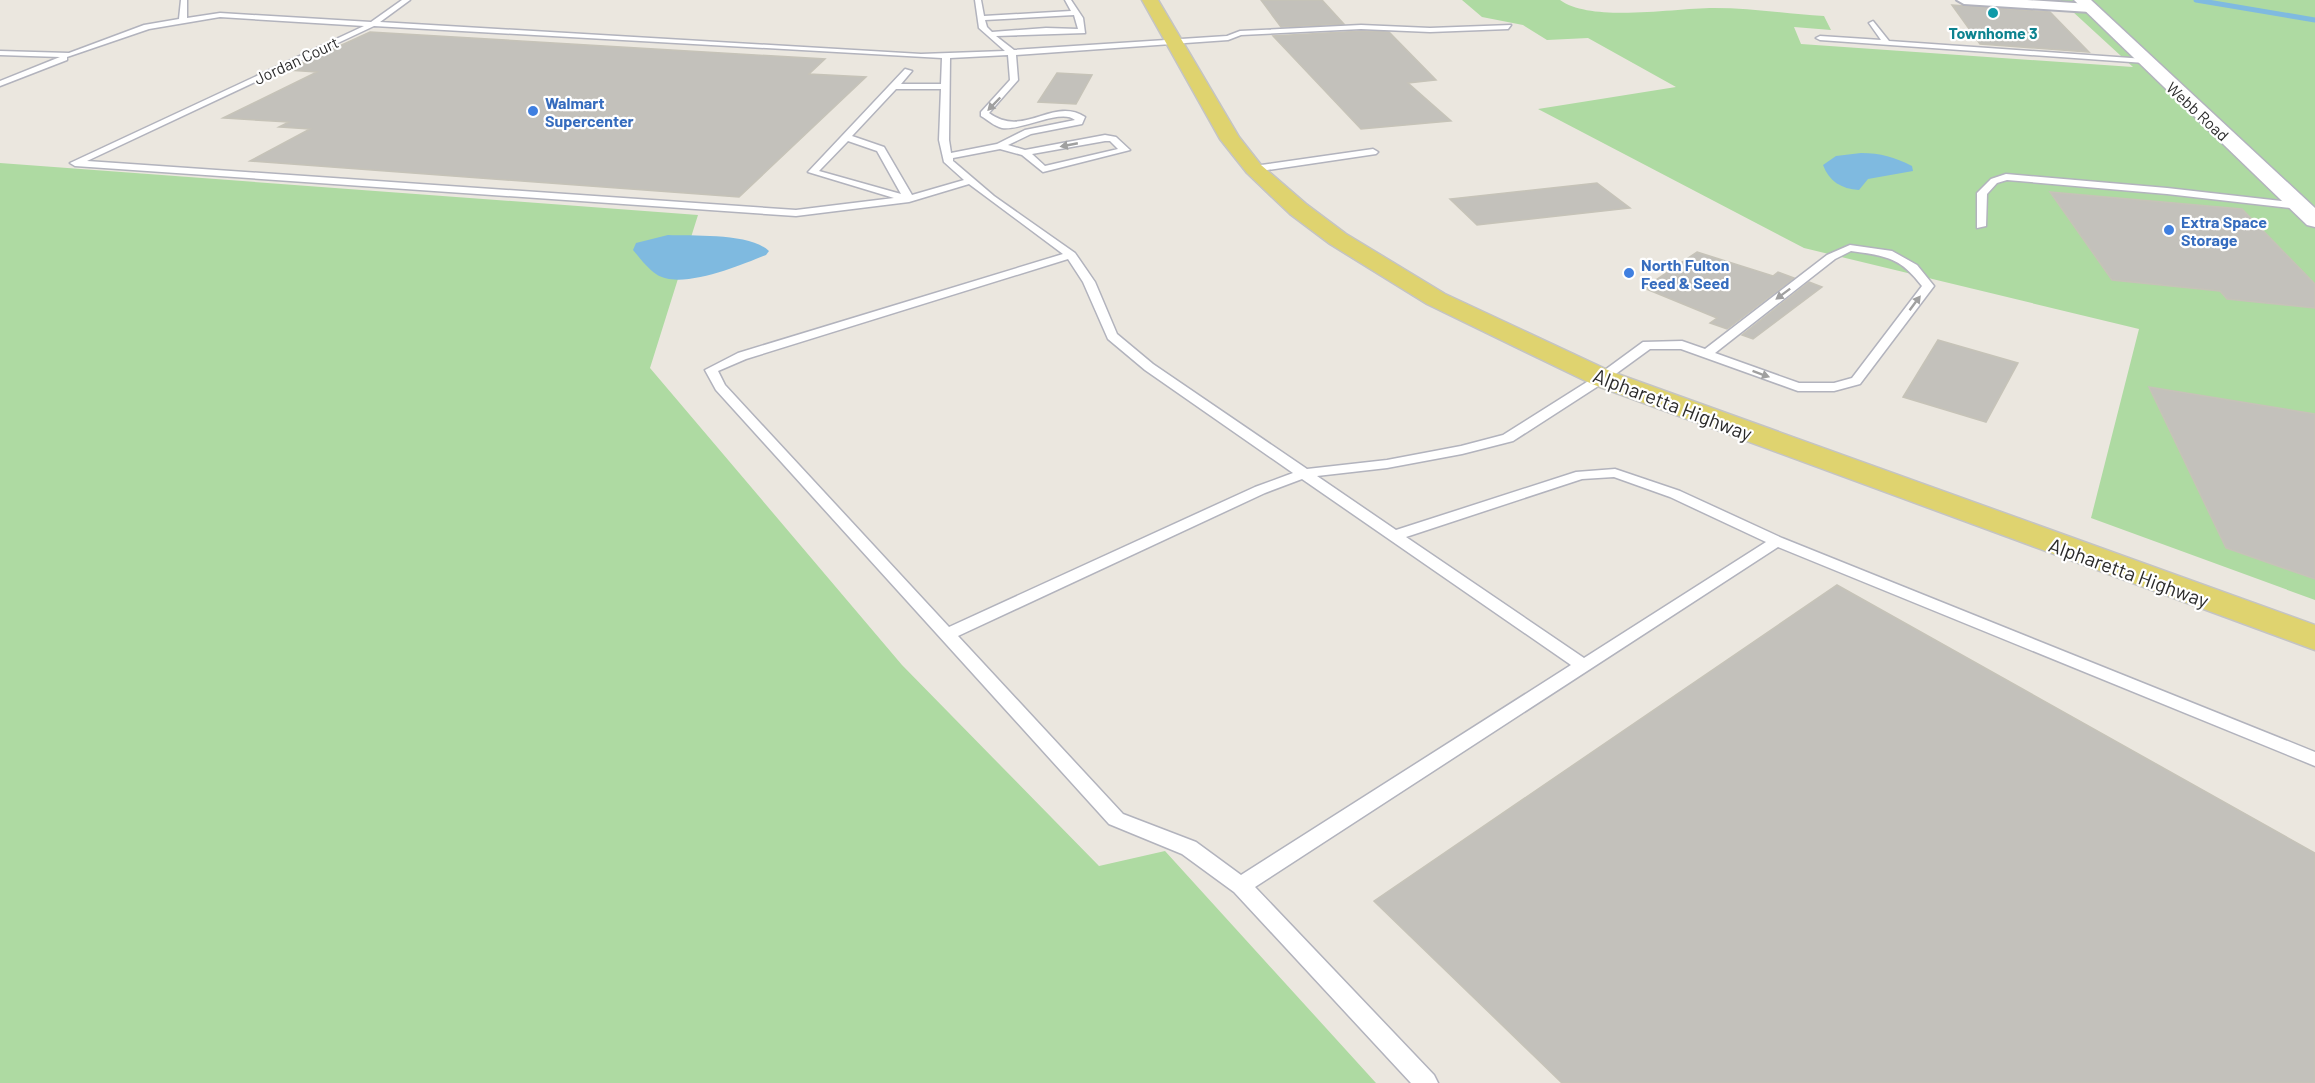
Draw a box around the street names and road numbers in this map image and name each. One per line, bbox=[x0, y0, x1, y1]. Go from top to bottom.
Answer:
street label: Jordan Court bbox=[251, 32, 341, 88]
street label: Webb Road bbox=[2163, 78, 2233, 144]
street label: Alpharetta Highway bbox=[1590, 363, 1756, 445]
street label: Alpharetta Highway bbox=[2046, 532, 2212, 612]

